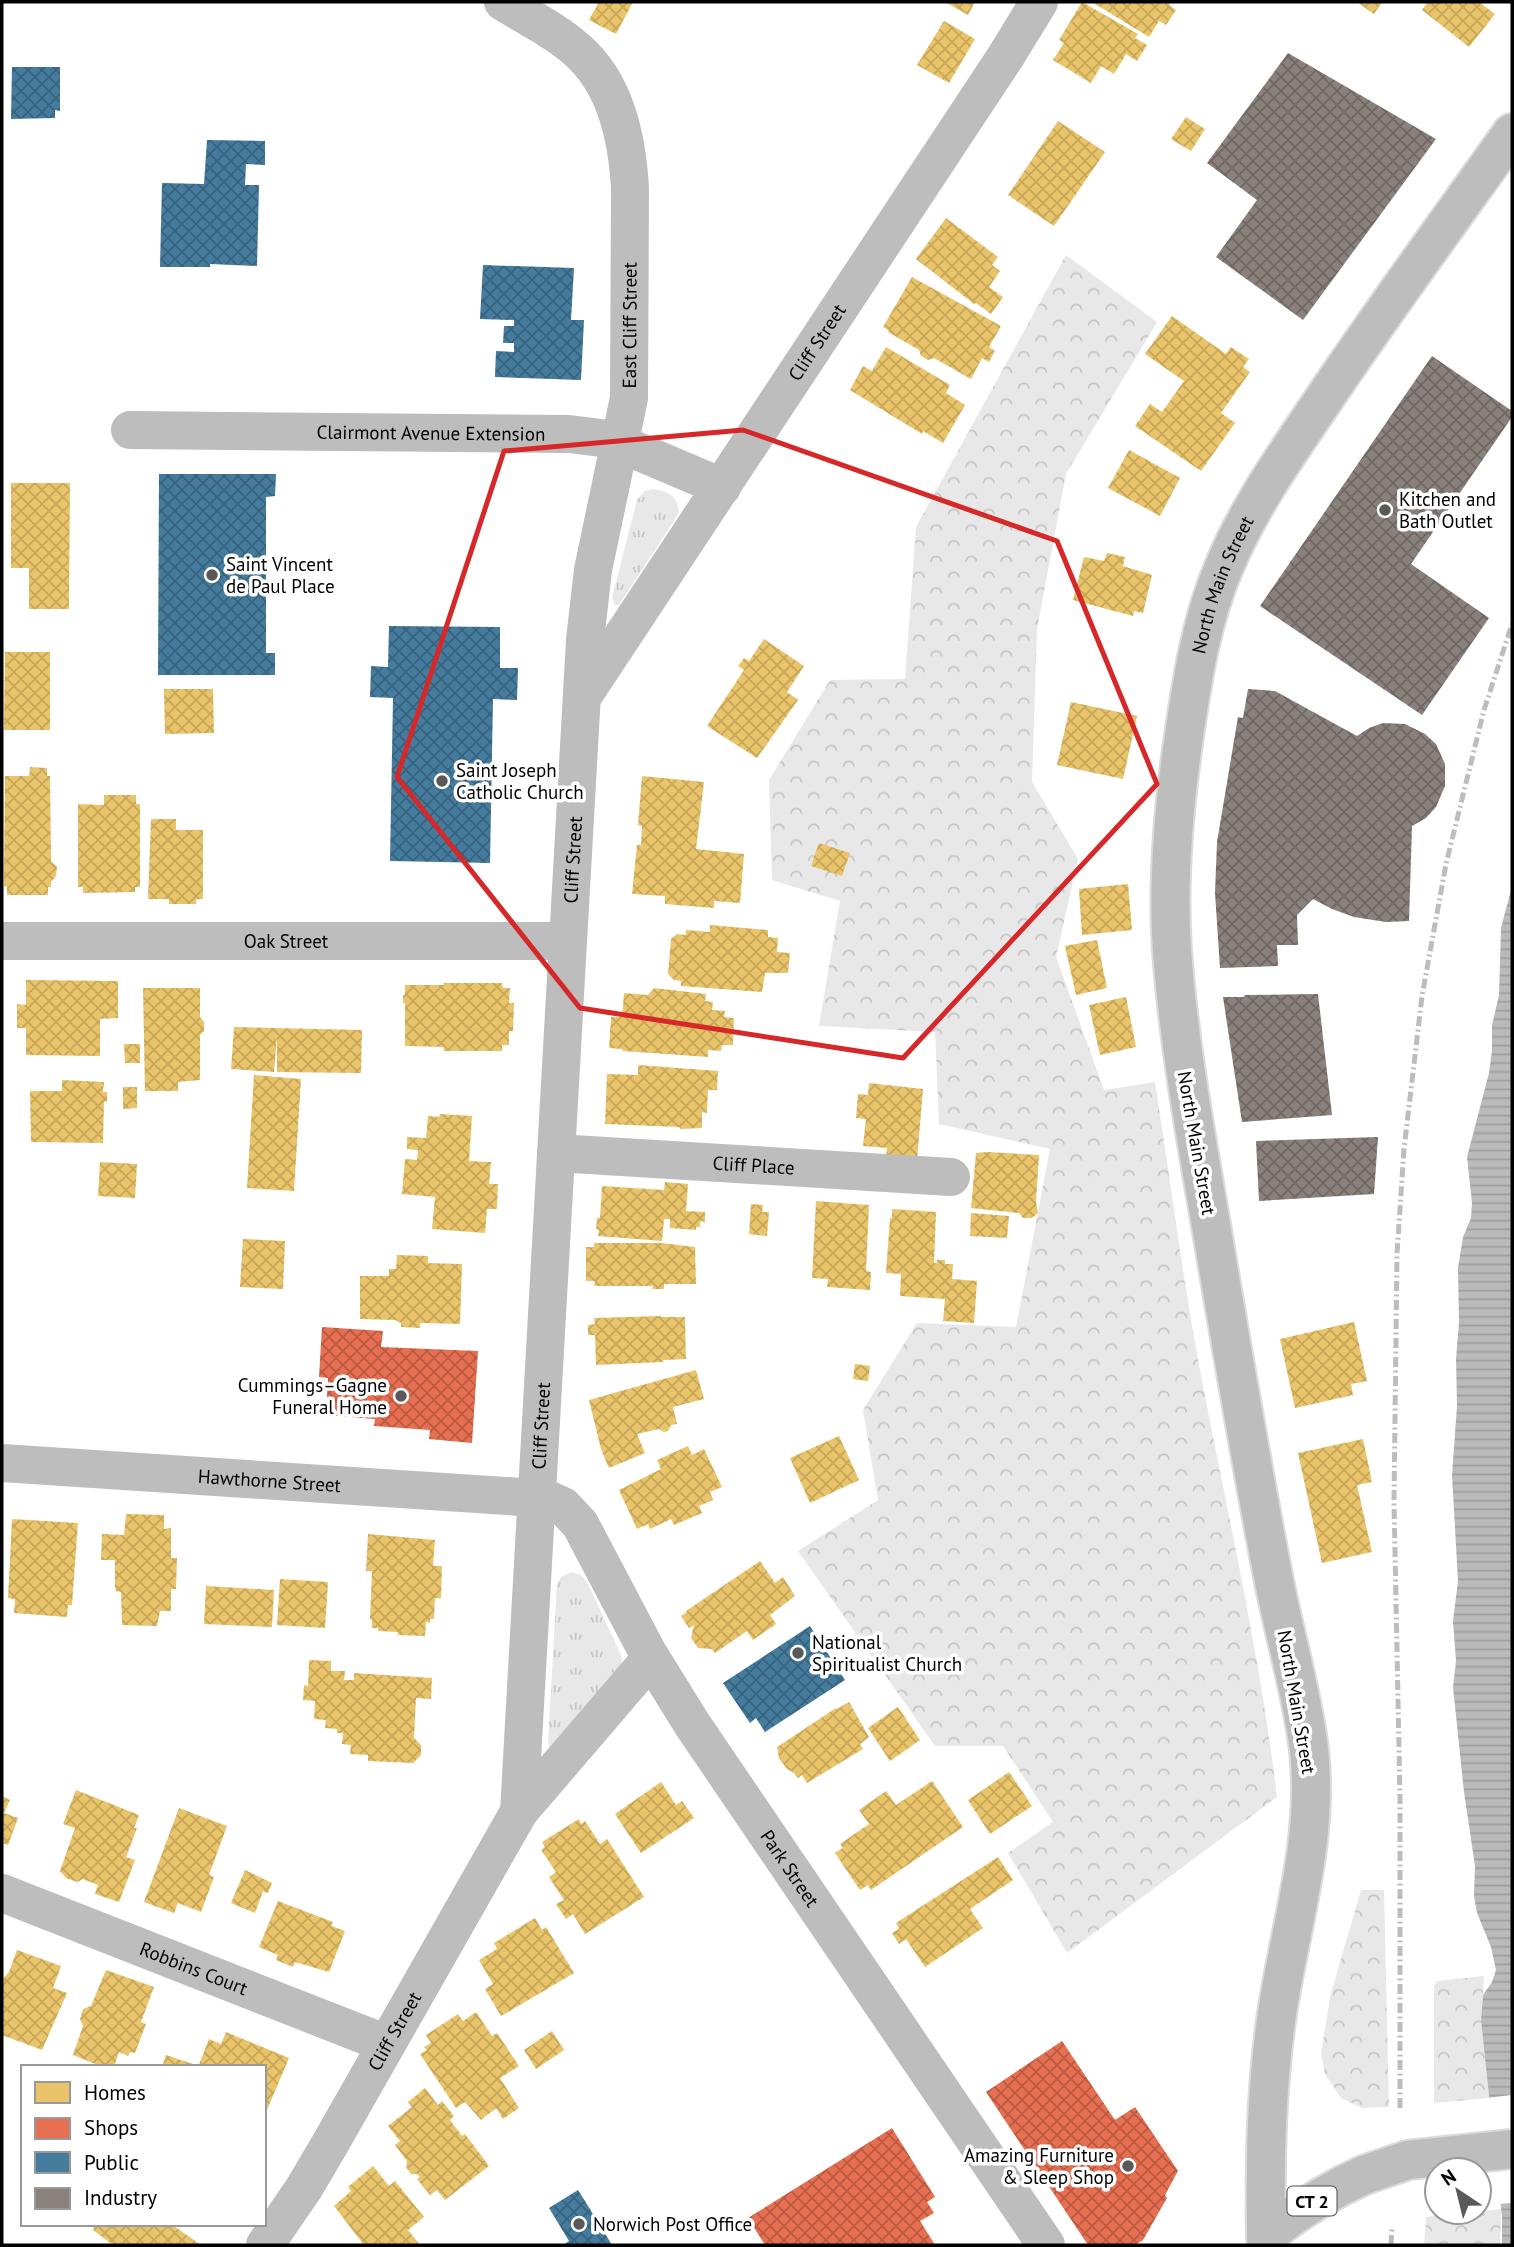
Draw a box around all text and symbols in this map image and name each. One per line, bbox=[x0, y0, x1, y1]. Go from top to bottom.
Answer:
street label: East Cliff Street bbox=[617, 261, 642, 389]
street label: Cliff Street bbox=[783, 299, 851, 385]
street label: Clairmont Avenue Extension bbox=[316, 420, 545, 446]
place label: Kitchen and Bath Outlet bbox=[1399, 487, 1496, 533]
marker: Kitchen and Bath Outlet bbox=[1377, 502, 1393, 518]
street label: North Main Street bbox=[1186, 511, 1259, 656]
place label: Saint Vincent de Paul Place bbox=[226, 552, 335, 598]
marker: Saint Vincent de Paul Place bbox=[204, 567, 220, 583]
place label: Saint Joseph Catholic Church bbox=[456, 758, 584, 804]
marker: Saint Joseph Catholic Church bbox=[434, 773, 450, 789]
street label: Cliff Street bbox=[558, 815, 587, 904]
street label: Oak Street bbox=[244, 929, 329, 953]
street label: North Main Street bbox=[1173, 1069, 1222, 1217]
street label: Cliff Place bbox=[712, 1151, 795, 1179]
place label: Cummings–Gagne Funeral Home bbox=[238, 1373, 387, 1419]
street label: Cliff Street bbox=[526, 1381, 555, 1470]
marker: Cummings–Gagne Funeral Home bbox=[393, 1388, 409, 1404]
street label: Hawthorne Street bbox=[197, 1464, 342, 1497]
street label: North Main Street bbox=[1273, 1628, 1322, 1776]
place label: National Spiritualist Church bbox=[812, 1630, 962, 1676]
marker: National Spiritualist Church bbox=[790, 1645, 806, 1661]
street label: Park Street bbox=[755, 1825, 825, 1912]
street label: Robbins Court bbox=[136, 1936, 252, 2000]
street label: Cliff Street bbox=[362, 1987, 427, 2075]
legend bbox=[21, 2065, 266, 2226]
text: Homes bbox=[84, 2079, 146, 2106]
text: Shops bbox=[84, 2114, 138, 2141]
place label: Amazing Furniture & Sleep Shop bbox=[964, 2143, 1114, 2189]
text: Public bbox=[84, 2149, 139, 2176]
north arrow bbox=[1423, 2156, 1493, 2226]
marker: Amazing Furniture & Sleep Shop bbox=[1120, 2158, 1136, 2174]
text: N bbox=[1436, 2164, 1460, 2190]
text: Industry bbox=[84, 2184, 157, 2211]
road number: CT 2 bbox=[1288, 2186, 1336, 2216]
place label: Norwich Post Office bbox=[593, 2212, 752, 2236]
marker: Norwich Post Office bbox=[571, 2216, 587, 2232]

